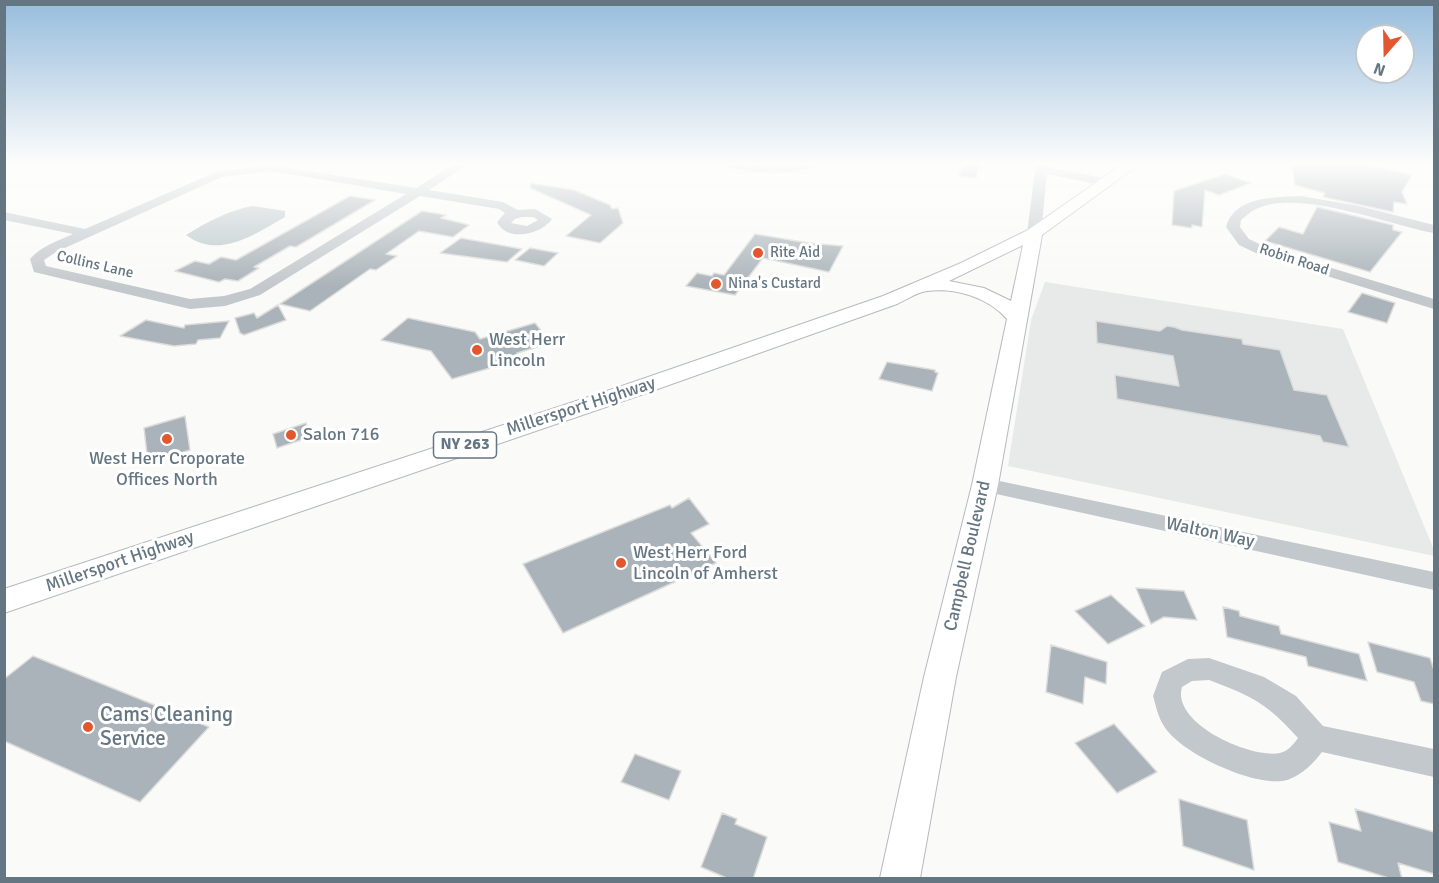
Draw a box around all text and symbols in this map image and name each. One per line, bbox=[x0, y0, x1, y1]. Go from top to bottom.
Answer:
north arrow bbox=[1355, 24, 1415, 84]
text: N bbox=[1371, 58, 1388, 80]
street label: Robin Road bbox=[1257, 240, 1331, 280]
place label: Rite Aid bbox=[770, 244, 820, 262]
marker: Rite Aid bbox=[751, 246, 765, 260]
street label: Collins Lane bbox=[55, 247, 135, 283]
place label: Nina's Custard bbox=[728, 275, 821, 293]
marker: Nina's Custard bbox=[709, 277, 723, 291]
place label: West Herr Lincoln bbox=[489, 329, 565, 372]
marker: West Herr Lincoln bbox=[470, 343, 484, 357]
street label: Millersport Highway bbox=[504, 373, 658, 441]
place label: Salon 716 bbox=[303, 424, 380, 446]
marker: Salon 716 bbox=[284, 428, 298, 442]
marker: West Herr Croporate Offices North bbox=[160, 432, 174, 446]
road number: NY 263 bbox=[434, 432, 496, 458]
place label: West Herr Croporate Offices North bbox=[89, 448, 245, 490]
street label: Campbell Boulevard bbox=[940, 479, 996, 633]
street label: Walton Way bbox=[1164, 513, 1256, 553]
street label: Millersport Highway bbox=[43, 526, 197, 598]
place label: West Herr Ford Lincoln of Amherst bbox=[633, 542, 778, 584]
marker: West Herr Ford Lincoln of Amherst bbox=[614, 556, 628, 570]
place label: Cams Cleaning Service bbox=[100, 702, 233, 752]
marker: Cams Cleaning Service bbox=[81, 720, 95, 734]

